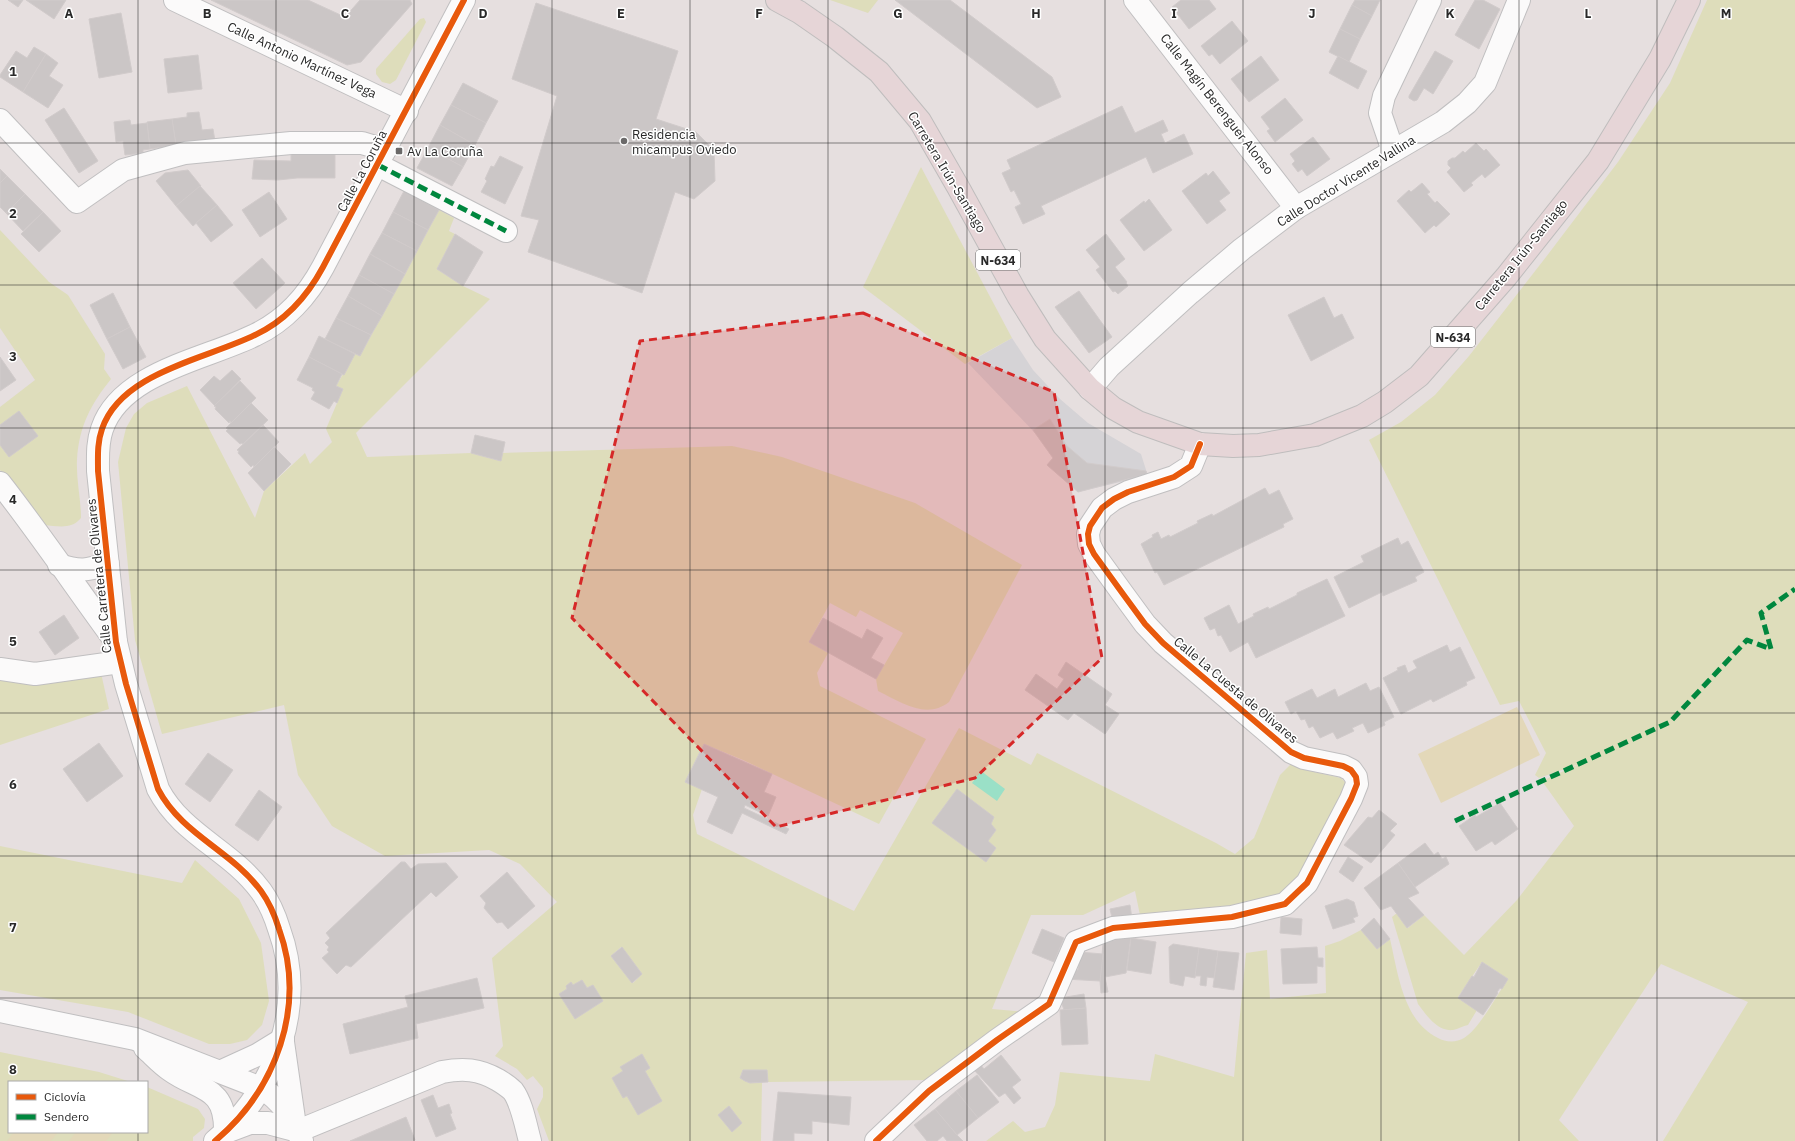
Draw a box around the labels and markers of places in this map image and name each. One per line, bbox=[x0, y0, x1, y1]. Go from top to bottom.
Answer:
place label: Residencia micampus Oviedo bbox=[632, 126, 737, 158]
marker: Residencia micampus Oviedo bbox=[619, 136, 629, 146]
place label: Av La Coruña bbox=[407, 143, 483, 160]
marker: Av La Coruña bbox=[394, 146, 404, 156]

